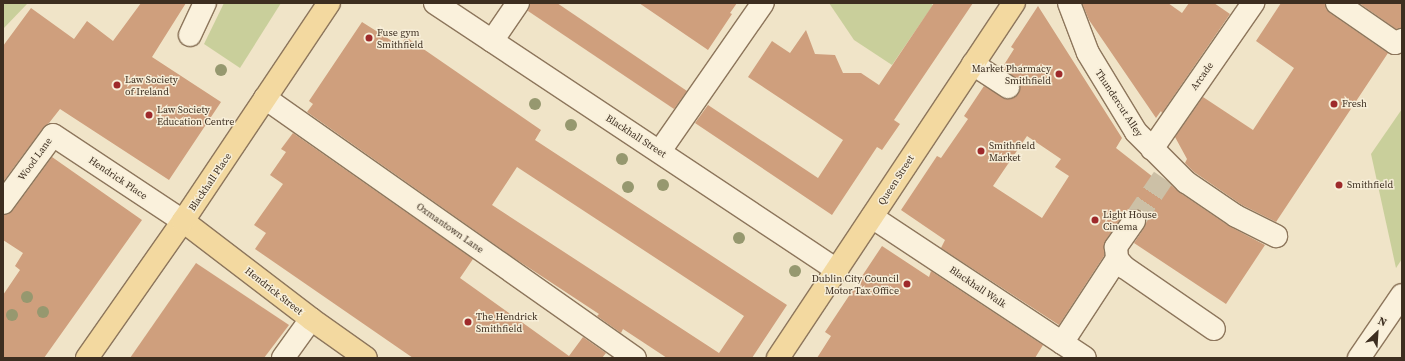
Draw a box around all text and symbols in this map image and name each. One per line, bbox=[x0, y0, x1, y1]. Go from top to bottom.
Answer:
place label: Fuse gym Smithfield bbox=[377, 26, 423, 50]
marker: Fuse gym Smithfield bbox=[364, 33, 374, 43]
street label: Arcade bbox=[1188, 60, 1216, 92]
place label: Market Pharmacy Smithfield bbox=[972, 62, 1051, 86]
street label: Thundercut Alley bbox=[1093, 67, 1145, 139]
marker: Market Pharmacy Smithfield bbox=[1054, 69, 1064, 79]
place label: Law Society of Ireland bbox=[125, 73, 178, 96]
marker: Law Society of Ireland bbox=[112, 80, 122, 90]
place label: Fresh bbox=[1342, 98, 1367, 110]
marker: Fresh bbox=[1329, 99, 1339, 109]
place label: Law Society Education Centre bbox=[157, 103, 234, 126]
marker: Law Society Education Centre bbox=[144, 110, 154, 120]
street label: Blackhall Street bbox=[604, 112, 668, 160]
street label: Wood Lane bbox=[15, 135, 55, 183]
place label: Smithfield Market bbox=[989, 139, 1035, 162]
marker: Smithfield Market bbox=[976, 146, 986, 156]
street label: Blackhall Place bbox=[186, 151, 234, 213]
street label: Queen Street bbox=[875, 153, 917, 207]
street label: Hendrick Place bbox=[86, 154, 150, 202]
place label: Smithfield bbox=[1347, 179, 1393, 191]
marker: Smithfield bbox=[1334, 180, 1344, 190]
street label: Oxmantown Lane bbox=[414, 200, 486, 256]
place label: Light House Cinema bbox=[1103, 208, 1157, 232]
marker: Light House Cinema bbox=[1090, 215, 1100, 225]
street label: Blackhall Walk bbox=[947, 264, 1009, 310]
street label: Hendrick Street bbox=[243, 265, 305, 317]
place label: Dublin City Council Motor Tax Office bbox=[812, 272, 899, 296]
marker: Dublin City Council Motor Tax Office bbox=[902, 279, 912, 289]
place label: The Hendrick Smithfield bbox=[476, 310, 537, 334]
north arrow bbox=[1357, 313, 1397, 353]
text: N bbox=[1375, 313, 1389, 330]
marker: The Hendrick Smithfield bbox=[463, 317, 473, 327]

